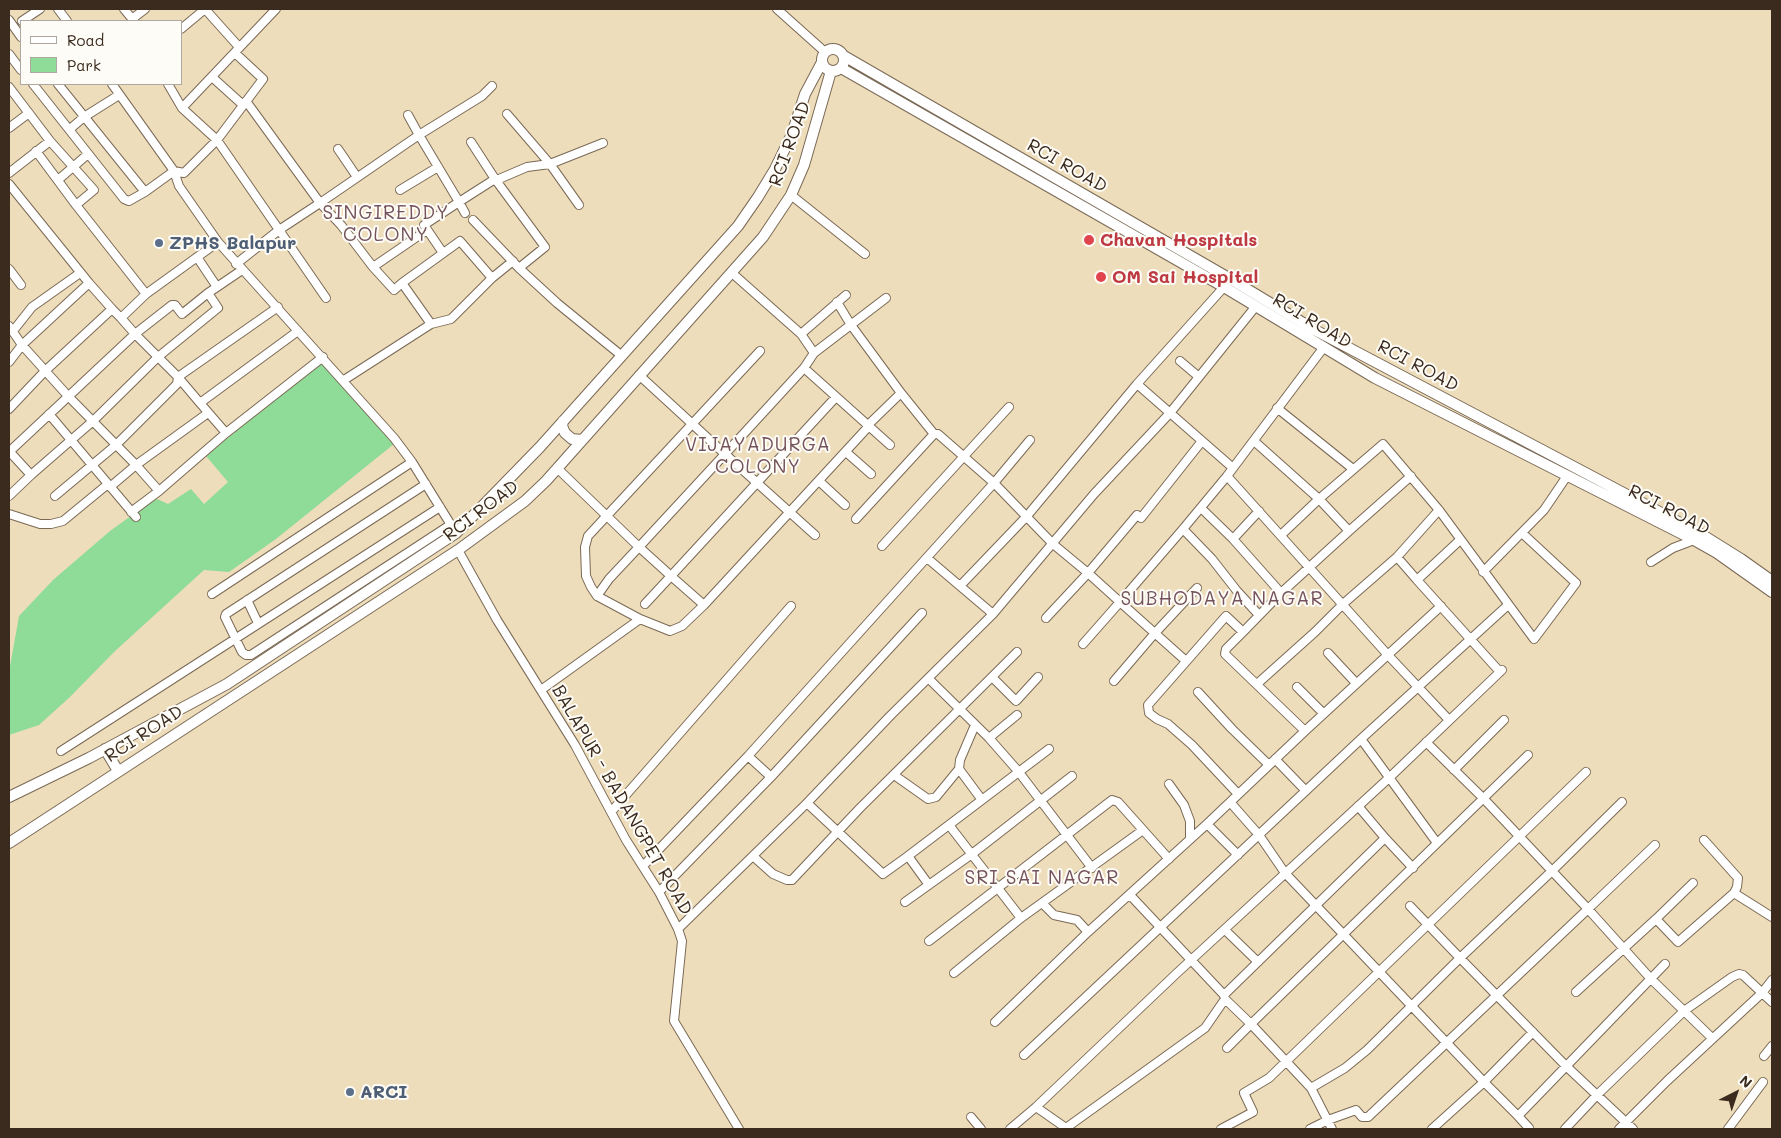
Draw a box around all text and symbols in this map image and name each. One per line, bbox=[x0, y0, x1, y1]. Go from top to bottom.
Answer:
legend bbox=[20, 20, 182, 85]
text: Road bbox=[67, 30, 104, 50]
text: Park bbox=[67, 55, 101, 75]
street label: RCI ROAD bbox=[765, 99, 815, 189]
street label: RCI ROAD bbox=[1023, 134, 1111, 198]
district label: SINGIREDDY COLONY bbox=[321, 202, 451, 246]
place label: Chavan Hospitals bbox=[1100, 229, 1257, 251]
place label: ZPHS Balapur bbox=[169, 232, 296, 254]
marker: Chavan Hospitals bbox=[1082, 233, 1096, 247]
marker: ZPHS Balapur bbox=[153, 237, 165, 249]
place label: OM Sai Hospital bbox=[1112, 266, 1258, 288]
marker: OM Sai Hospital bbox=[1094, 270, 1108, 284]
street label: RCI ROAD bbox=[1268, 289, 1356, 353]
street label: RCI ROAD bbox=[1374, 336, 1462, 396]
district label: VIJAYADURGA COLONY bbox=[684, 434, 832, 478]
street label: RCI ROAD bbox=[439, 476, 523, 546]
street label: RCI ROAD bbox=[1625, 480, 1713, 540]
district label: SUBHODAYA NAGAR bbox=[1119, 588, 1325, 610]
street label: BALAPUR - BADANGPET ROAD bbox=[547, 681, 697, 919]
street label: RCI ROAD bbox=[101, 701, 187, 767]
district label: SRI SAI NAGAR bbox=[963, 867, 1121, 889]
north arrow bbox=[1711, 1068, 1761, 1118]
text: N bbox=[1736, 1071, 1756, 1092]
place label: ARCI bbox=[360, 1081, 408, 1103]
marker: ARCI bbox=[344, 1086, 356, 1098]

